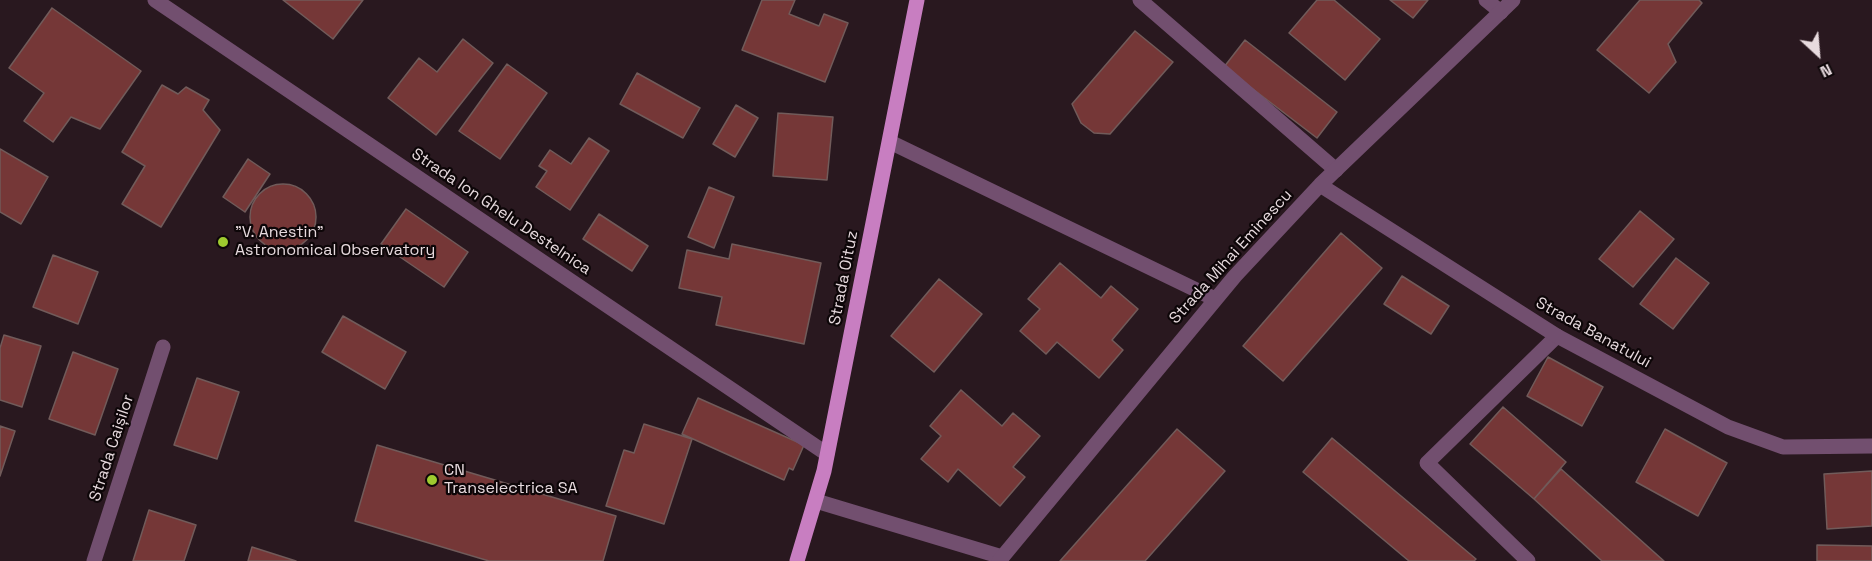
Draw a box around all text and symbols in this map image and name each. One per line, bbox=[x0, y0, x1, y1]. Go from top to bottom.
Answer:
north arrow bbox=[1788, 24, 1848, 84]
text: N bbox=[1817, 59, 1836, 82]
street label: Strada Ion Ghelu Destelnica bbox=[408, 145, 594, 279]
street label: Strada Mihai Eminescu bbox=[1166, 186, 1296, 328]
place label: "V. Anestin" Astronomical Observatory bbox=[235, 223, 435, 261]
street label: Strada Oituz bbox=[825, 229, 863, 327]
marker: "V. Anestin" Astronomical Observatory bbox=[216, 235, 230, 249]
street label: Strada Banatului bbox=[1532, 293, 1654, 373]
street label: Strada Caișilor bbox=[86, 392, 138, 504]
place label: CN Transelectrica SA bbox=[444, 461, 578, 499]
marker: CN Transelectrica SA bbox=[425, 473, 439, 487]

